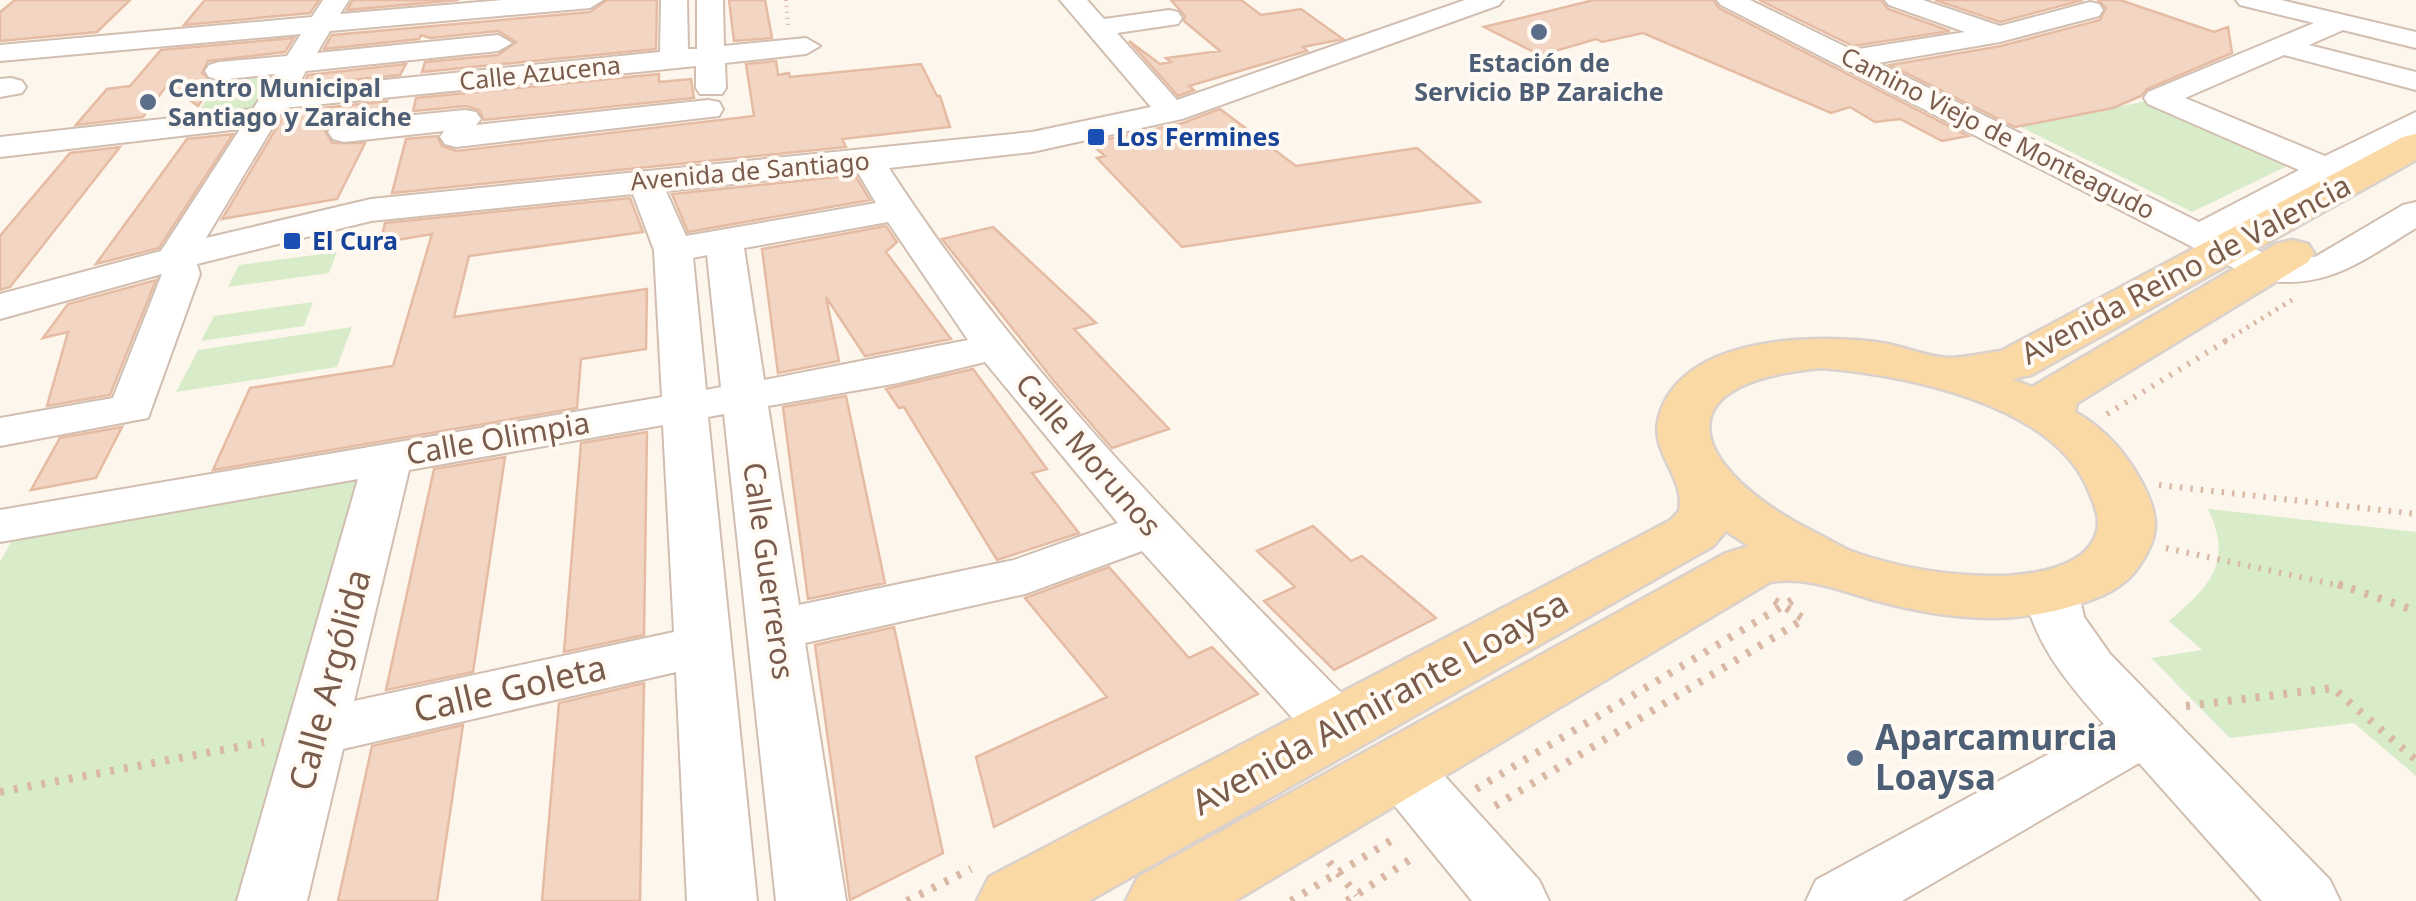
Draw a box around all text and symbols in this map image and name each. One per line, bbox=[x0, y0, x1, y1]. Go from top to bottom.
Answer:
marker: Estación de Servicio BP Zaraiche bbox=[1528, 21, 1550, 43]
street label: Camino Viejo de Monteagudo bbox=[1836, 38, 2161, 226]
place label: Estación de Servicio BP Zaraiche bbox=[1414, 45, 1664, 108]
street label: Calle Azucena bbox=[458, 47, 622, 97]
place label: Centro Municipal Santiago y Zaraiche bbox=[168, 70, 412, 133]
marker: Centro Municipal Santiago y Zaraiche bbox=[137, 91, 159, 113]
place label: Los Fermines bbox=[1116, 119, 1280, 153]
marker: Los Fermines bbox=[1085, 126, 1107, 148]
street label: Avenida de Santiago bbox=[629, 143, 871, 197]
street label: Avenida Reino de Valencia bbox=[2013, 164, 2357, 373]
place label: El Cura bbox=[312, 223, 398, 257]
marker: El Cura bbox=[281, 230, 303, 252]
street label: Calle Morunos bbox=[1007, 364, 1171, 544]
street label: Calle Olimpia bbox=[403, 401, 593, 474]
street label: Calle Guerreros bbox=[734, 460, 805, 682]
street label: Calle Argólida bbox=[276, 564, 381, 795]
street label: Avenida Almirante Loaysa bbox=[1183, 578, 1576, 825]
street label: Calle Goleta bbox=[409, 643, 611, 733]
place label: Aparcamurcia Loaysa bbox=[1875, 713, 2118, 800]
marker: Aparcamurcia Loaysa bbox=[1844, 747, 1866, 769]

